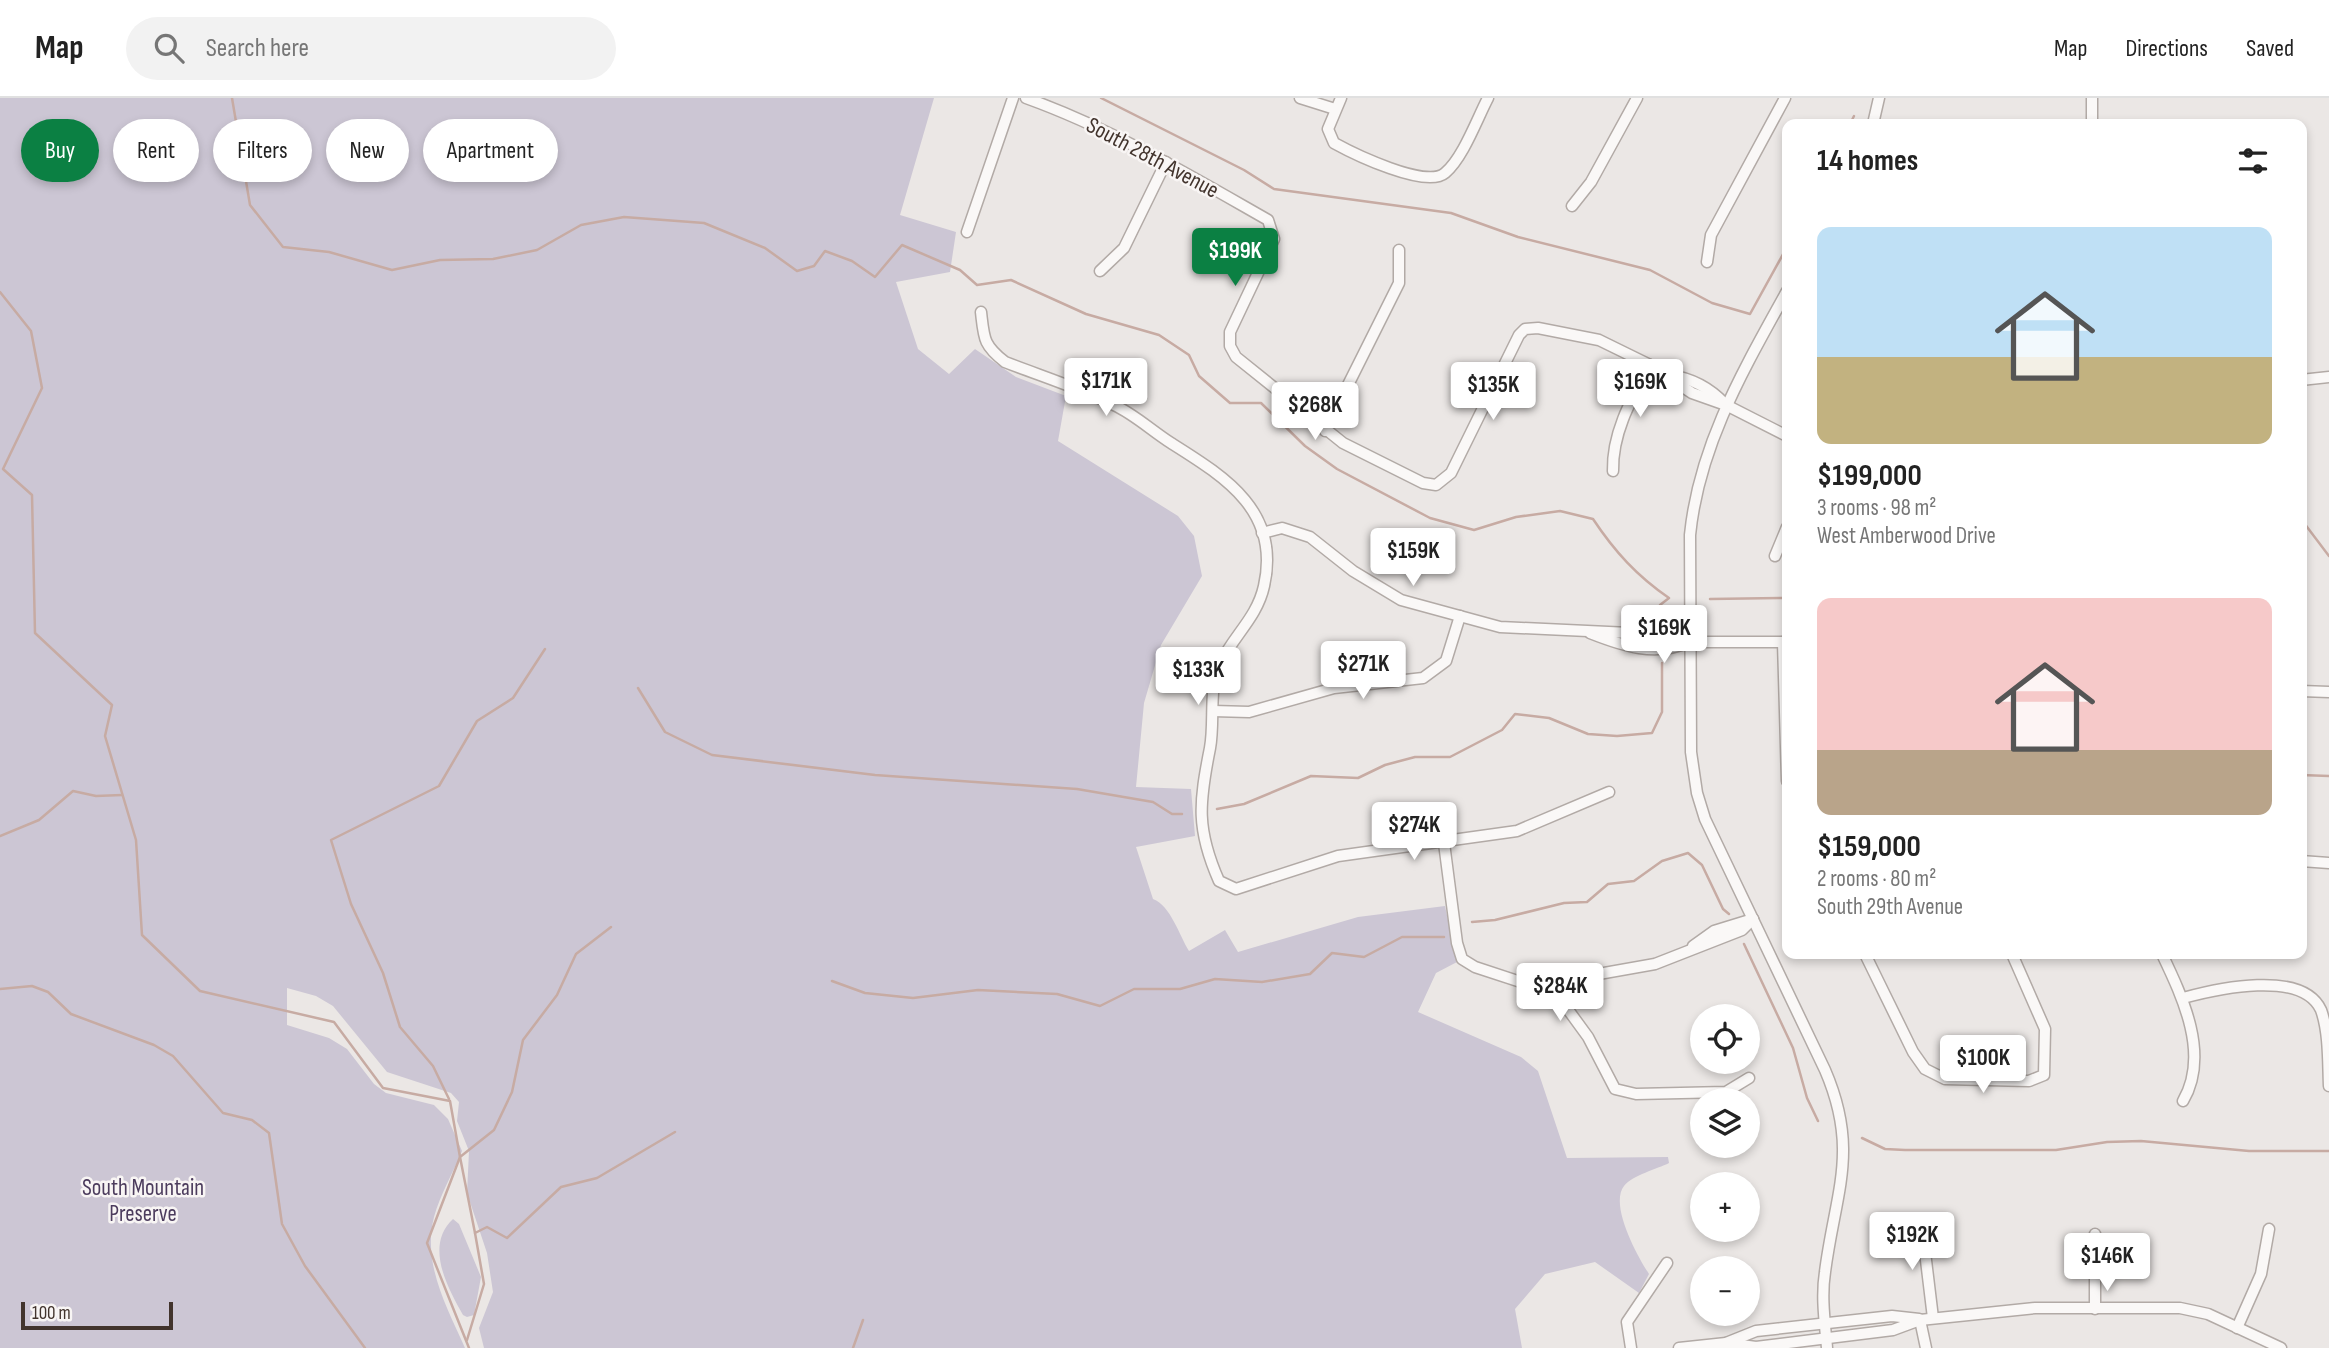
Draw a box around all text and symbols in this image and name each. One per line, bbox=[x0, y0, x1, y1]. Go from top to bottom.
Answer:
search box bbox=[126, 17, 616, 80]
text: Map bbox=[35, 28, 84, 68]
icon: search bbox=[150, 29, 188, 67]
text: Search here bbox=[206, 33, 309, 64]
text: Map bbox=[2054, 34, 2087, 63]
text: Directions bbox=[2125, 34, 2208, 63]
text: Saved bbox=[2246, 34, 2294, 63]
street label: South 28th Avenue bbox=[1082, 111, 1223, 204]
chip: Buy bbox=[21, 119, 99, 182]
chip: Rent bbox=[113, 119, 199, 182]
chip: Filters bbox=[213, 119, 312, 182]
chip: New bbox=[326, 119, 409, 182]
chip: Apartment bbox=[423, 119, 558, 182]
icon: filters bbox=[2234, 142, 2272, 180]
text: 14 homes bbox=[1817, 143, 1918, 179]
pin: $199K bbox=[1186, 228, 1284, 288]
text: $199K bbox=[1208, 237, 1262, 265]
icon: home bbox=[1982, 273, 2108, 399]
pin: $171K bbox=[1057, 358, 1155, 418]
pin: $169K bbox=[1591, 360, 1689, 419]
pin: $135K bbox=[1444, 362, 1542, 422]
text: $171K bbox=[1080, 367, 1132, 395]
text: $169K bbox=[1613, 368, 1667, 396]
text: $135K bbox=[1467, 371, 1519, 399]
pin: $268K bbox=[1266, 382, 1364, 442]
text: $268K bbox=[1288, 391, 1342, 419]
text: $199,000 bbox=[1817, 458, 1922, 494]
text: 3 rooms · 98 m² bbox=[1817, 494, 1936, 522]
text: West Amberwood Drive bbox=[1817, 522, 1996, 550]
pin: $159K bbox=[1364, 528, 1462, 588]
text: $159K bbox=[1386, 537, 1440, 565]
pin: $169K bbox=[1615, 606, 1713, 665]
text: $169K bbox=[1637, 614, 1691, 642]
pin: $271K bbox=[1314, 642, 1412, 701]
icon: home bbox=[1982, 644, 2108, 770]
pin: $133K bbox=[1149, 648, 1247, 707]
text: $271K bbox=[1337, 650, 1389, 678]
text: $133K bbox=[1172, 656, 1224, 684]
pin: $274K bbox=[1365, 802, 1463, 862]
text: $274K bbox=[1388, 811, 1440, 839]
text: $159,000 bbox=[1817, 829, 1921, 865]
text: 2 rooms · 80 m² bbox=[1817, 865, 1936, 893]
text: South 29th Avenue bbox=[1817, 893, 1963, 921]
pin: $284K bbox=[1511, 964, 1609, 1023]
text: $284K bbox=[1532, 972, 1588, 1000]
map controls bbox=[1690, 1004, 1760, 1326]
button: locate bbox=[1690, 1004, 1760, 1074]
pin: $100K bbox=[1934, 1035, 2032, 1095]
text: $100K bbox=[1956, 1044, 2010, 1072]
button: layers bbox=[1690, 1088, 1760, 1158]
button: + bbox=[1690, 1172, 1760, 1242]
park label: South Mountain Preserve bbox=[82, 1174, 204, 1228]
pin: $192K bbox=[1863, 1212, 1961, 1272]
text: $192K bbox=[1885, 1221, 1939, 1249]
pin: $146K bbox=[2058, 1234, 2156, 1293]
text: $146K bbox=[2080, 1242, 2134, 1270]
button: − bbox=[1690, 1256, 1760, 1326]
scale bar bbox=[21, 1299, 173, 1331]
text: 100 m bbox=[32, 1302, 71, 1325]

